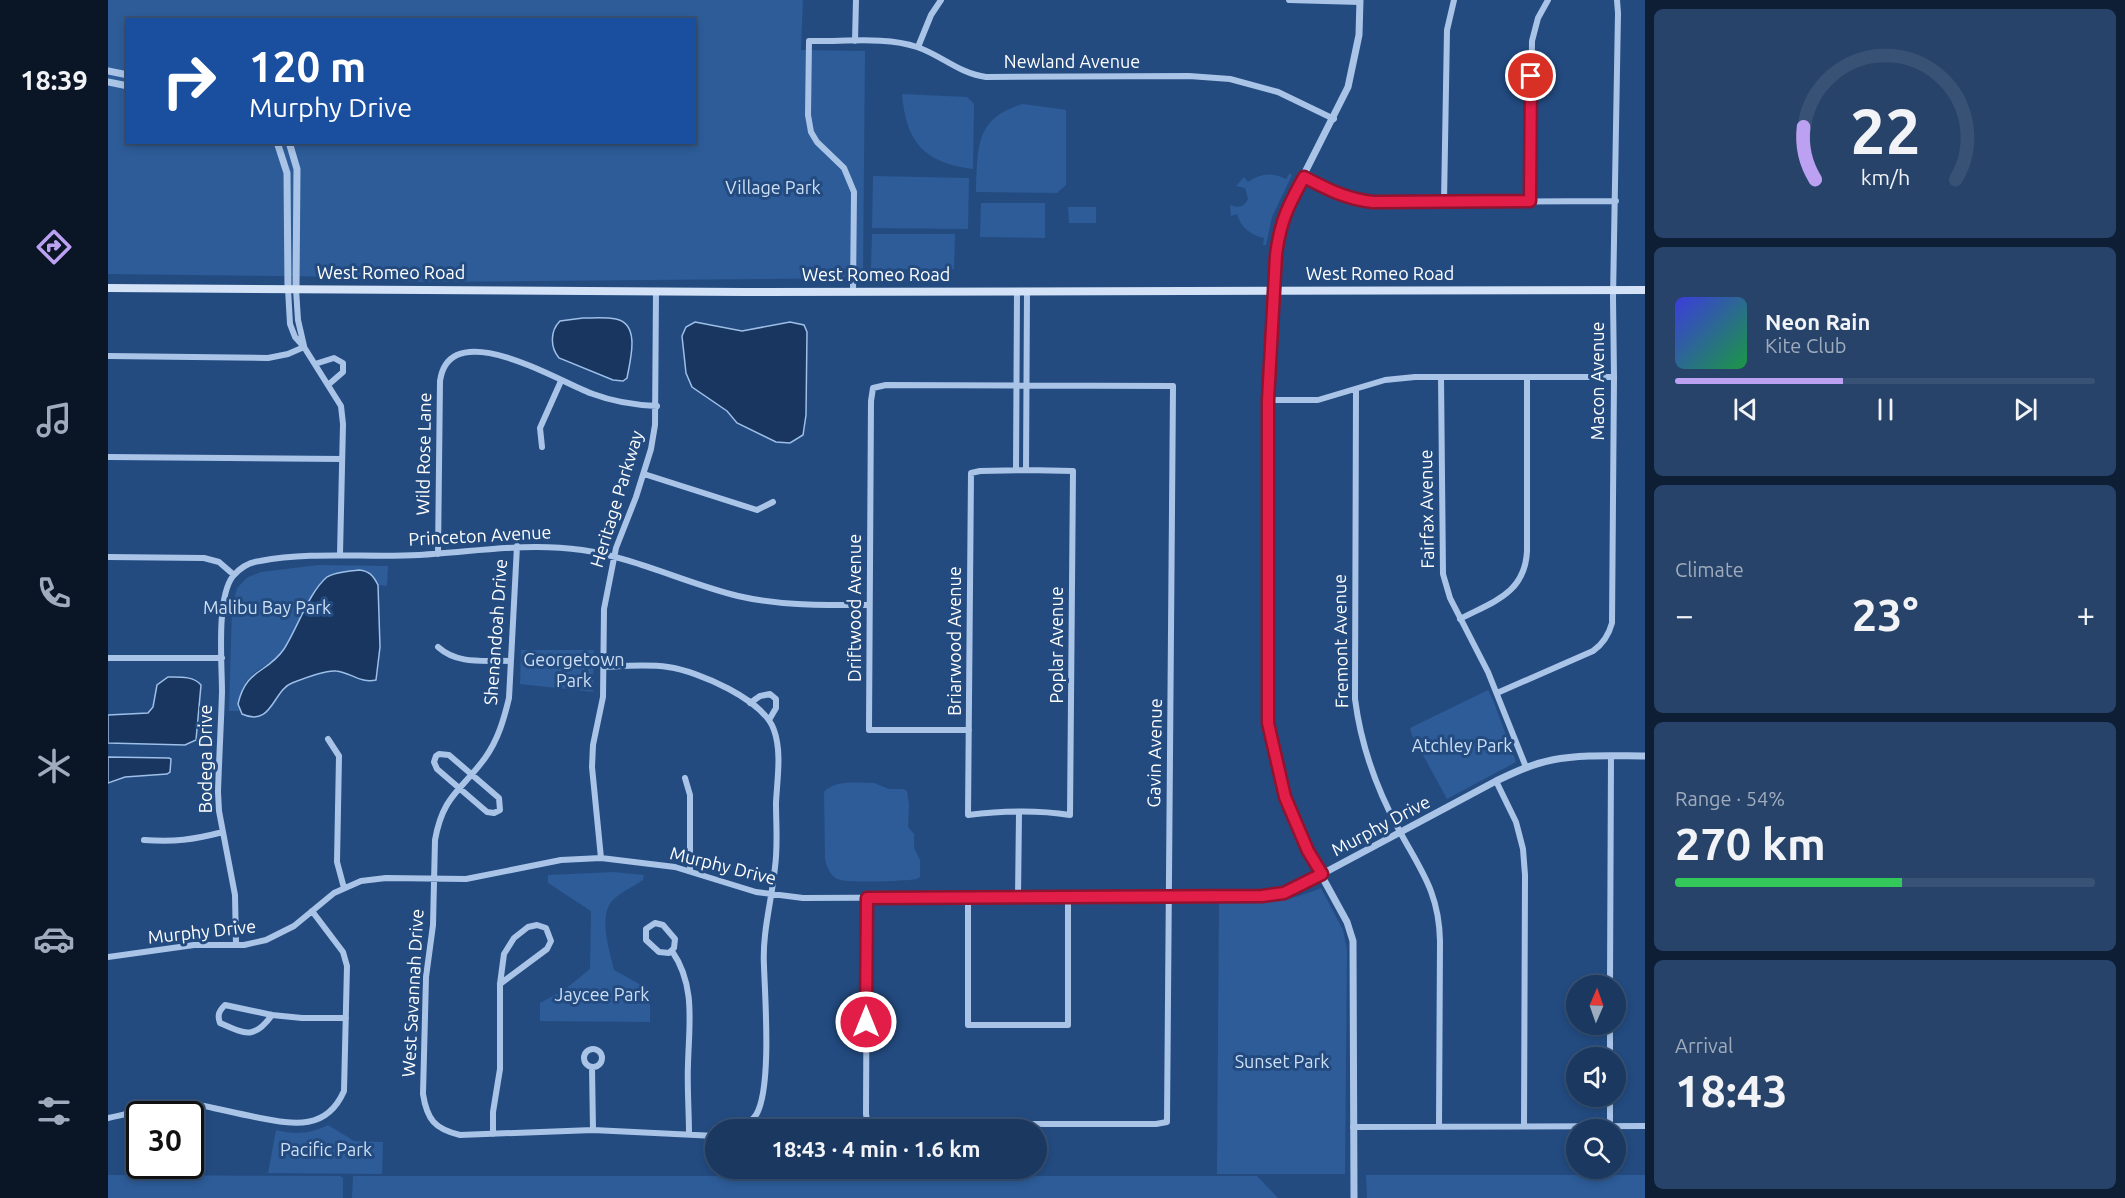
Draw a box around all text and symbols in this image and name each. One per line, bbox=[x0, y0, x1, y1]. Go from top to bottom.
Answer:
icon: right bbox=[150, 42, 228, 120]
text: 120 m bbox=[249, 43, 366, 90]
pin bbox=[1505, 50, 1556, 101]
street label: Newland Avenue bbox=[1004, 51, 1140, 71]
icon: arrive bbox=[1514, 59, 1547, 92]
text: 18:39 bbox=[20, 65, 88, 95]
text: Murphy Drive bbox=[249, 92, 412, 122]
text: 22 bbox=[1850, 97, 1920, 167]
text: km/h bbox=[1860, 166, 1910, 190]
park label: Village Park bbox=[725, 177, 821, 197]
icon: directions bbox=[33, 226, 75, 268]
street label: West Romeo Road bbox=[317, 262, 465, 282]
street label: West Romeo Road bbox=[1306, 263, 1454, 283]
street label: West Romeo Road bbox=[802, 264, 950, 284]
text: Neon Rain bbox=[1765, 309, 1870, 334]
street label: Macon Avenue bbox=[1587, 322, 1607, 440]
text: Kite Club bbox=[1765, 334, 1847, 357]
street label: Wild Rose Lane bbox=[412, 392, 434, 516]
icon: previous bbox=[1729, 393, 1762, 426]
icon: pause bbox=[1869, 393, 1902, 426]
icon: next bbox=[2009, 393, 2042, 426]
icon: music bbox=[33, 399, 75, 441]
street label: Heritage Parkway bbox=[586, 428, 646, 570]
street label: Fairfax Avenue bbox=[1415, 449, 1437, 569]
street label: Princeton Avenue bbox=[408, 521, 552, 549]
street label: Driftwood Avenue bbox=[844, 534, 864, 682]
street label: Shenandoah Drive bbox=[480, 558, 510, 706]
text: Climate bbox=[1675, 558, 1744, 581]
street label: Briarwood Avenue bbox=[944, 566, 964, 716]
icon: phone bbox=[33, 572, 75, 614]
street label: Fremont Avenue bbox=[1329, 574, 1351, 708]
street label: Poplar Avenue bbox=[1046, 586, 1066, 704]
text: 23° bbox=[1852, 589, 1918, 640]
text: − bbox=[1675, 596, 1694, 633]
text: + bbox=[2076, 596, 2095, 633]
park label: Malibu Bay Park bbox=[203, 597, 331, 617]
park label: Georgetown Park bbox=[523, 649, 625, 690]
street label: Gavin Avenue bbox=[1143, 698, 1165, 808]
street label: Bodega Drive bbox=[195, 705, 215, 813]
park label: Atchley Park bbox=[1412, 735, 1512, 755]
icon: climate bbox=[33, 745, 75, 787]
text: Range · 54% bbox=[1675, 787, 1785, 810]
street label: Murphy Drive bbox=[1328, 791, 1433, 859]
text: 270 km bbox=[1675, 818, 1826, 869]
street label: Murphy Drive bbox=[668, 842, 778, 888]
street label: West Savannah Drive bbox=[398, 908, 426, 1078]
street label: Murphy Drive bbox=[147, 915, 257, 947]
icon: car bbox=[33, 918, 75, 960]
north arrow bbox=[1566, 975, 1626, 1035]
map controls bbox=[1566, 975, 1626, 1179]
park label: Jaycee Park bbox=[555, 984, 649, 1004]
position arrow bbox=[834, 990, 898, 1054]
text: Arrival bbox=[1675, 1034, 1733, 1057]
button: sound bbox=[1566, 1047, 1626, 1107]
park label: Sunset Park bbox=[1235, 1051, 1329, 1071]
text: 18:43 bbox=[1675, 1065, 1788, 1116]
icon: filters bbox=[33, 1090, 75, 1132]
speed limit sign: 30 bbox=[126, 1101, 204, 1179]
button: search bbox=[1566, 1119, 1626, 1179]
text: 18:43 · 4 min · 1.6 km bbox=[771, 1136, 981, 1161]
park label: Pacific Park bbox=[280, 1139, 372, 1159]

